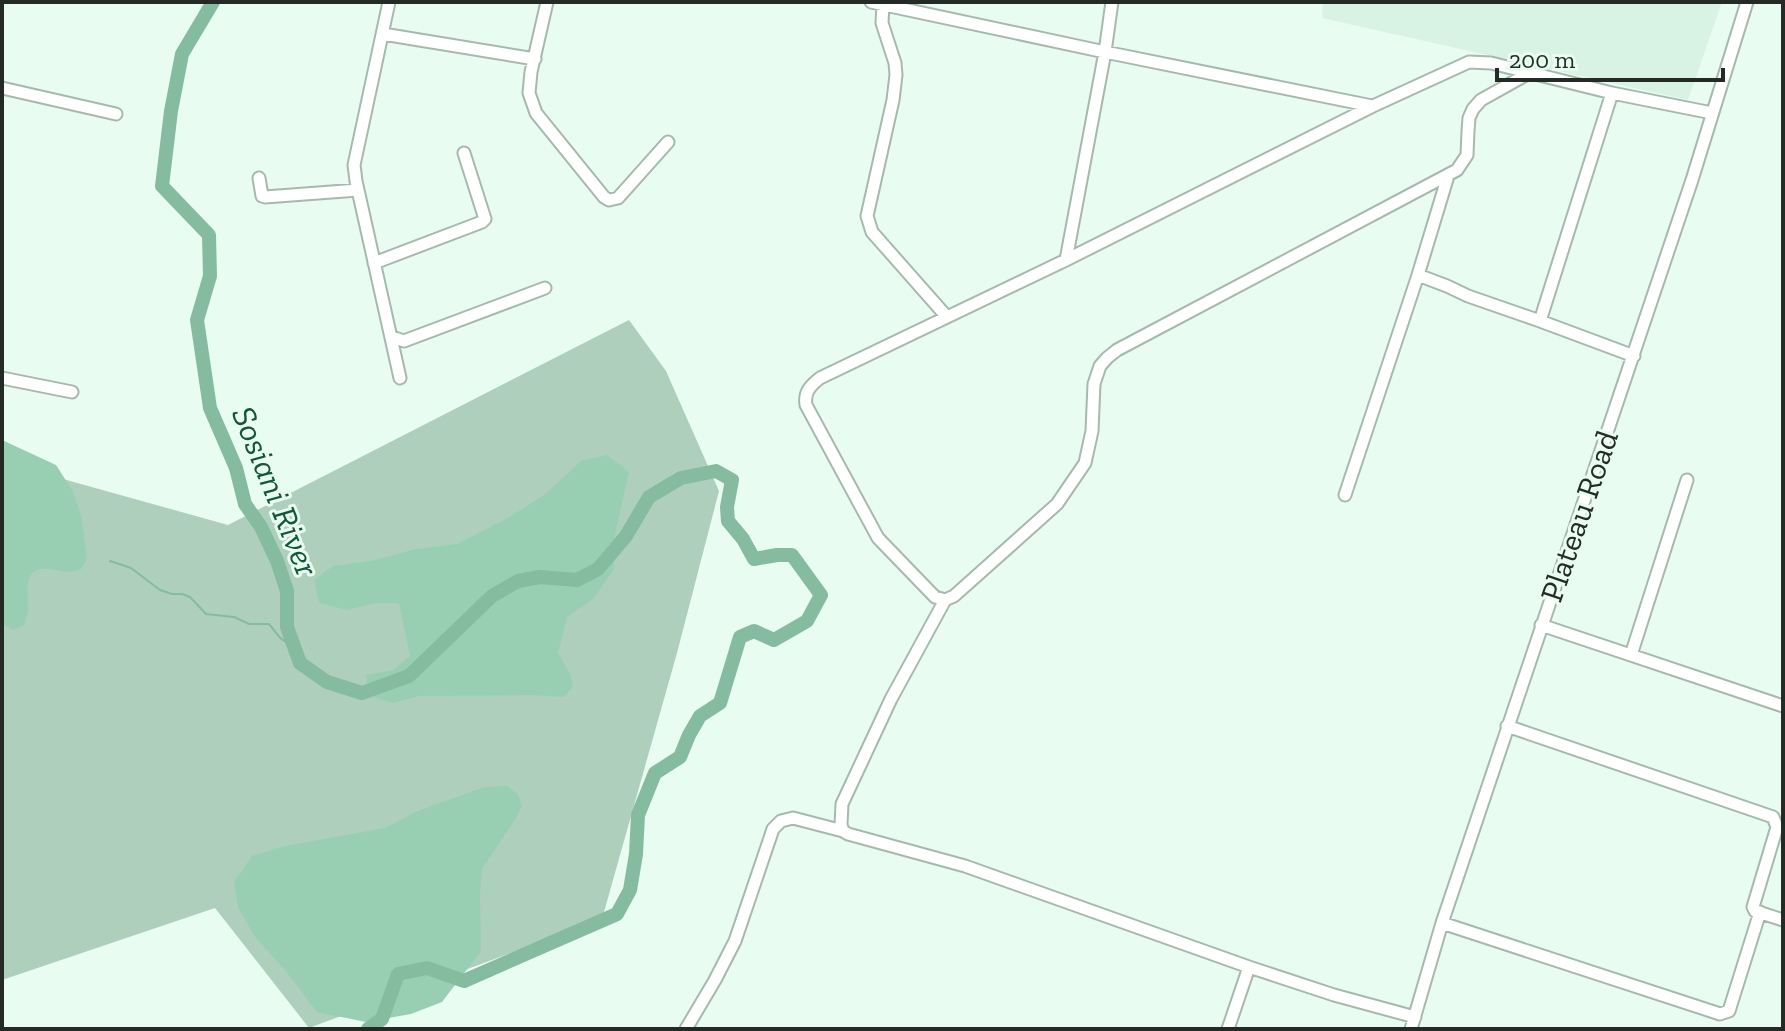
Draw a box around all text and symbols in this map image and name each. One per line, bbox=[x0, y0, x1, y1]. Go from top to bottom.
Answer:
scale bar bbox=[1497, 32, 1723, 82]
text: 200 m bbox=[1509, 45, 1575, 74]
water label: Sosiani River bbox=[223, 400, 328, 582]
street label: Plateau Road bbox=[1532, 425, 1626, 607]

